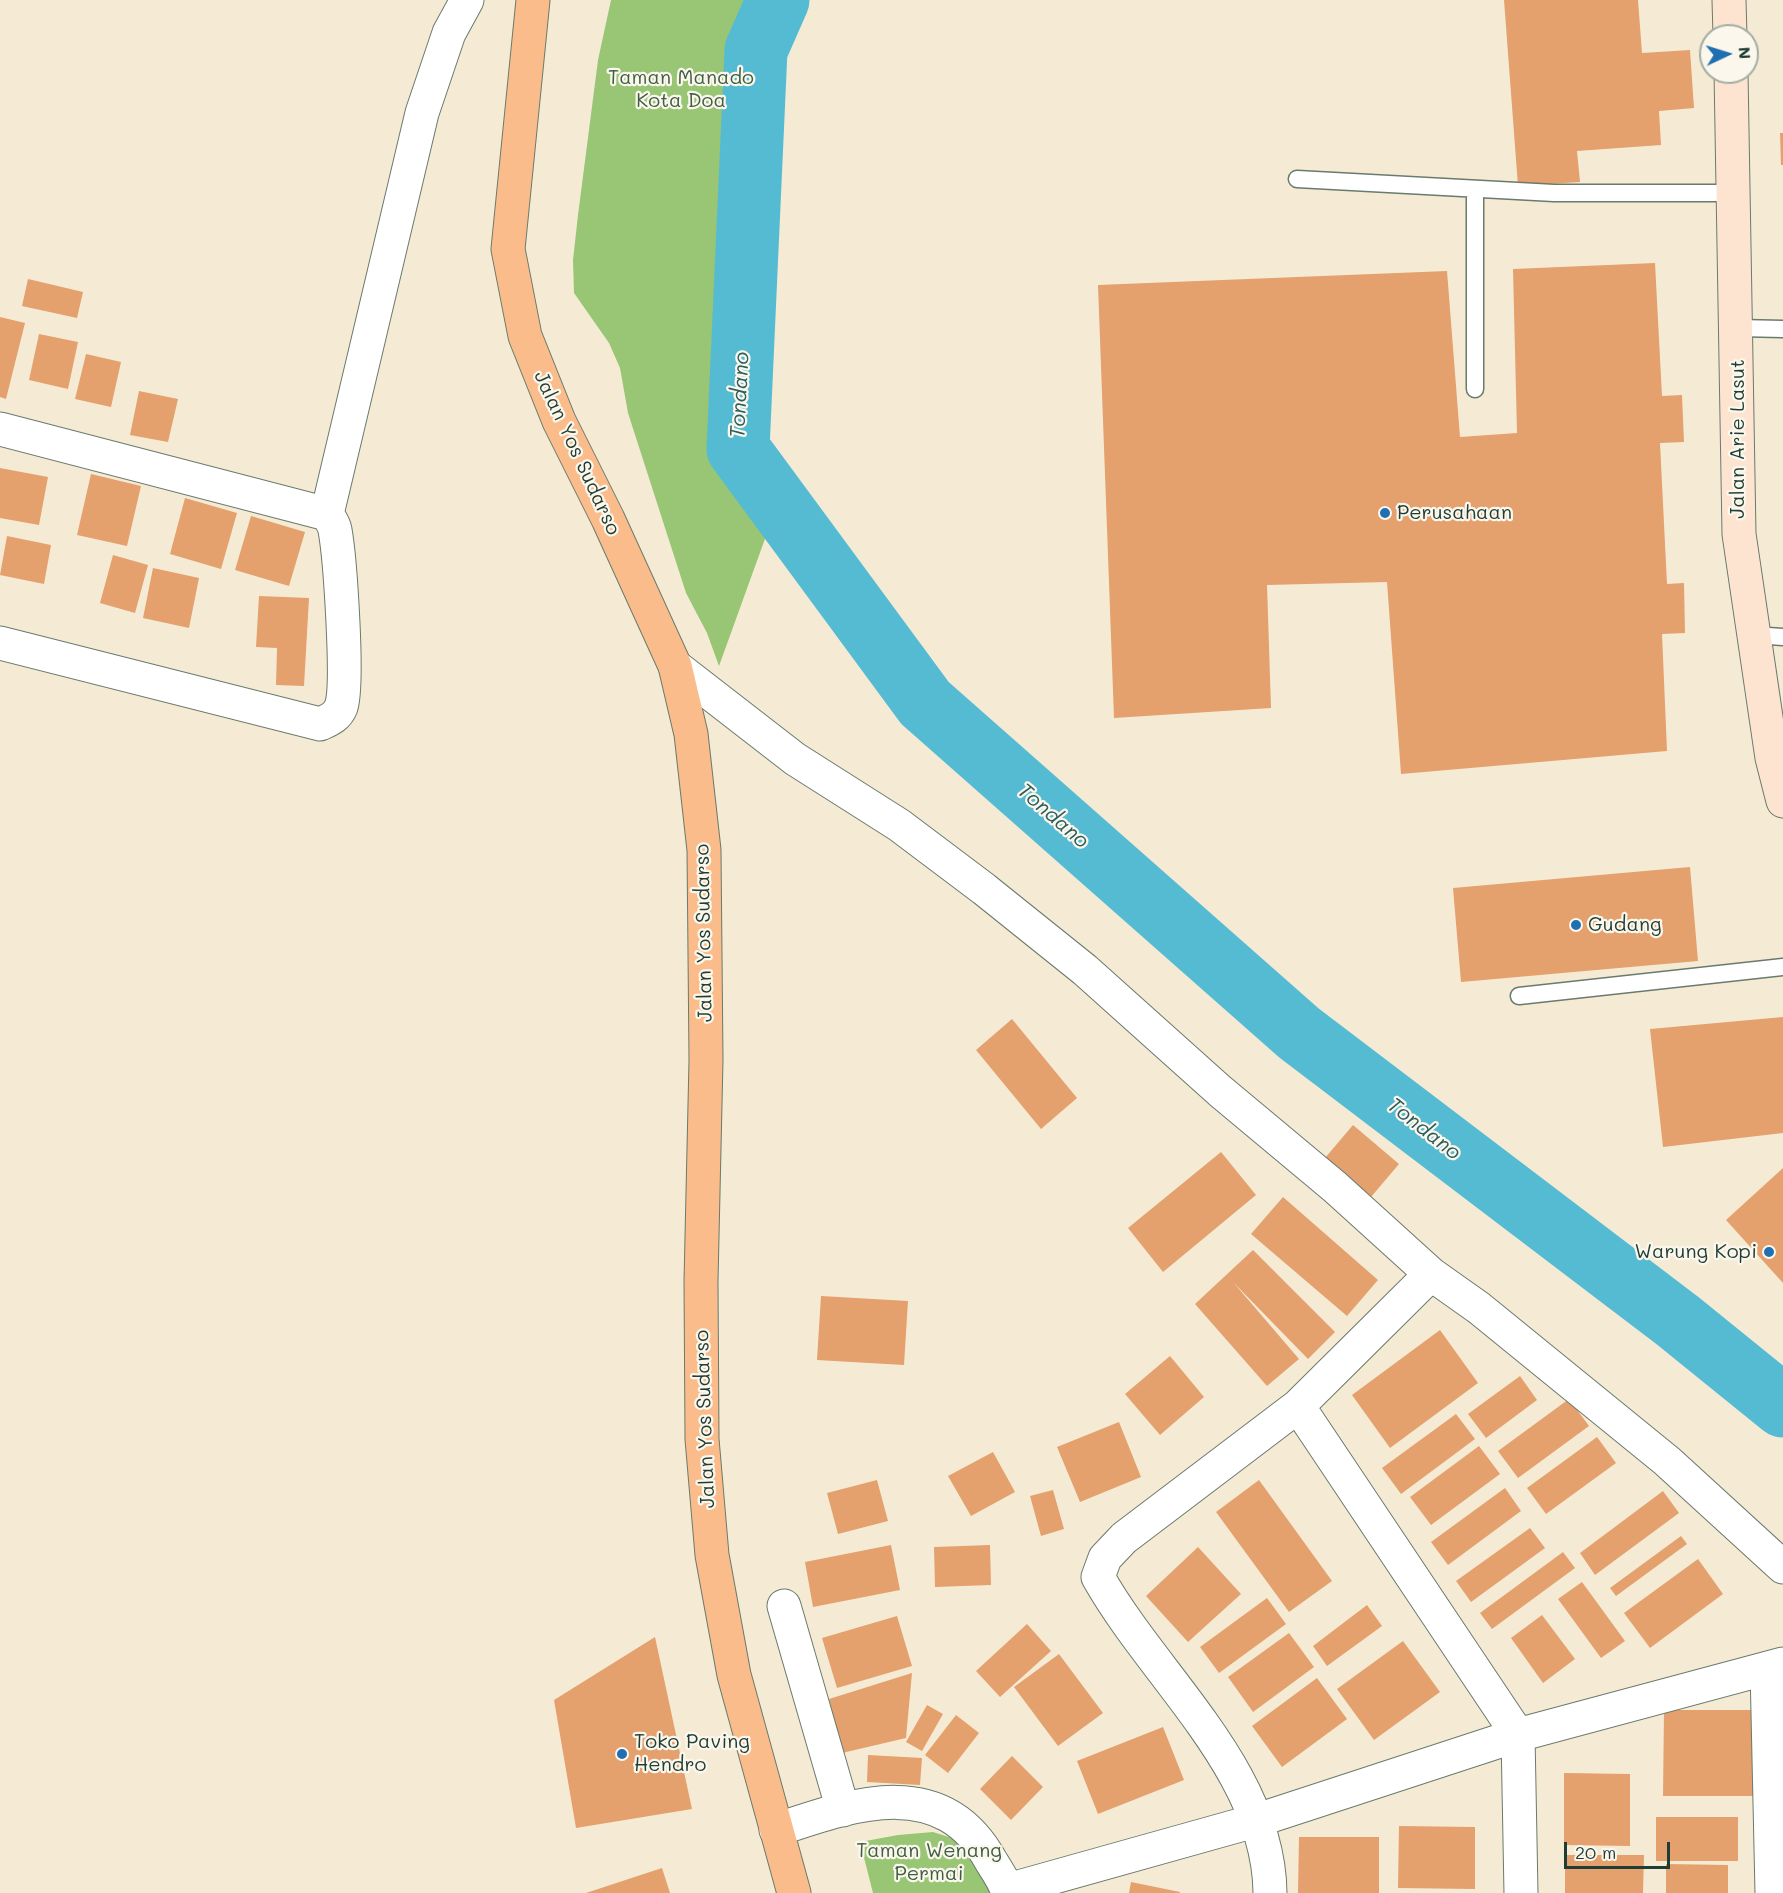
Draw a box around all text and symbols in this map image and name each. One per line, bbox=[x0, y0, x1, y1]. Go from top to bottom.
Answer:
north arrow bbox=[1699, 24, 1759, 84]
text: N bbox=[1735, 46, 1756, 60]
park label: Taman Manado Kota Doa bbox=[608, 66, 754, 113]
water label: Tondano bbox=[725, 351, 755, 439]
street label: Jalan Arie Lasut bbox=[1726, 359, 1750, 519]
street label: Jalan Yos Sudarso bbox=[528, 367, 626, 539]
place label: Perusahaan bbox=[1397, 501, 1512, 525]
marker: Perusahaan bbox=[1378, 506, 1392, 520]
water label: Tondano bbox=[1012, 778, 1094, 854]
street label: Jalan Yos Sudarso bbox=[690, 844, 718, 1022]
place label: Gudang bbox=[1588, 913, 1662, 937]
marker: Gudang bbox=[1569, 918, 1583, 932]
water label: Tondano bbox=[1382, 1093, 1466, 1165]
place label: Warung Kopi bbox=[1634, 1240, 1757, 1264]
marker: Warung Kopi bbox=[1762, 1245, 1776, 1259]
street label: Jalan Yos Sudarso bbox=[690, 1329, 720, 1509]
place label: Toko Paving Hendro bbox=[634, 1730, 750, 1777]
marker: Toko Paving Hendro bbox=[615, 1747, 629, 1761]
scale bar bbox=[1567, 1830, 1674, 1868]
park label: Taman Wenang Permai bbox=[856, 1839, 1002, 1886]
text: 20 m bbox=[1575, 1840, 1616, 1864]

